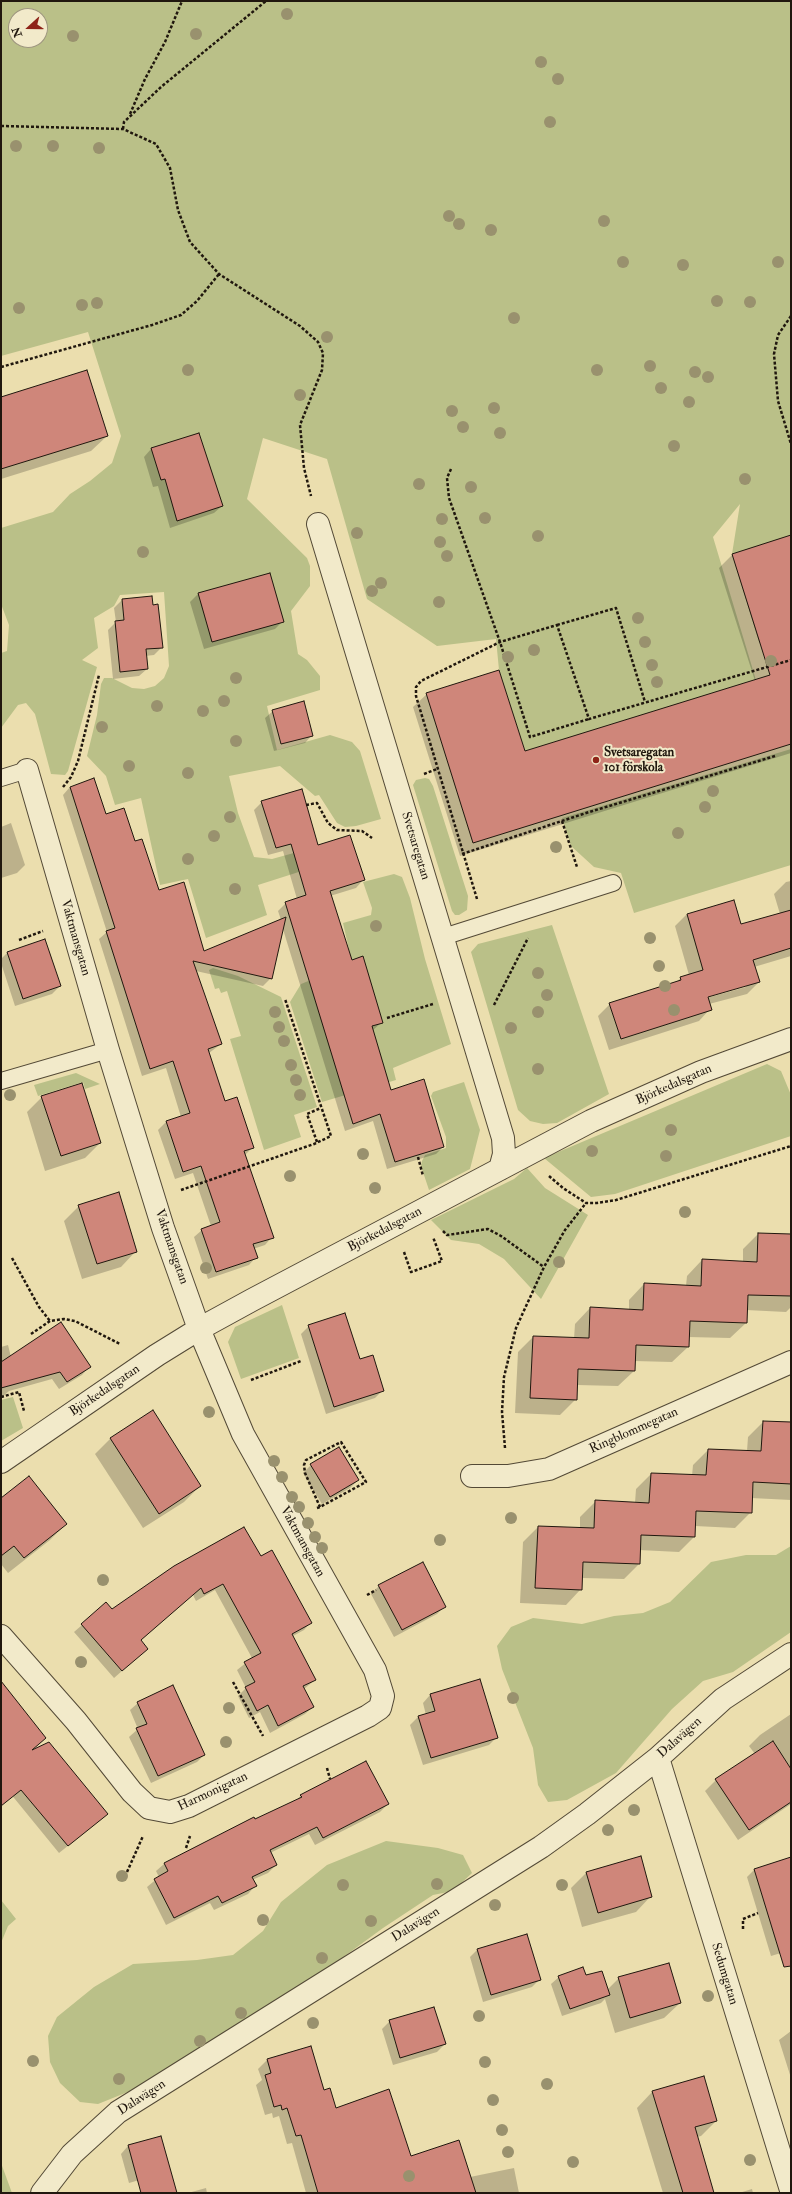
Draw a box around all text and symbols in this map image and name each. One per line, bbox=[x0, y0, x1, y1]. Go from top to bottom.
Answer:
north arrow bbox=[8, 8, 48, 48]
text: N bbox=[9, 25, 25, 39]
place label: Svetsaregatan 101 förskola bbox=[604, 745, 674, 776]
marker: Svetsaregatan 101 förskola bbox=[591, 755, 601, 765]
street label: Svetsaregatan bbox=[397, 810, 433, 882]
street label: Vaktmansgatan bbox=[57, 898, 93, 978]
street label: Björkedalsgatan bbox=[634, 1061, 714, 1109]
street label: Björkedalsgatan bbox=[345, 1204, 425, 1256]
street label: Vaktmansgatan bbox=[151, 1207, 191, 1287]
street label: Björkedalsgatan bbox=[67, 1362, 143, 1420]
street label: Ringblommegatan bbox=[587, 1405, 681, 1457]
street label: Vaktmansgatan bbox=[276, 1504, 328, 1580]
street label: Dalavägen bbox=[655, 1714, 705, 1762]
street label: Harmonigatan bbox=[176, 1769, 250, 1815]
street label: Dalavägen bbox=[389, 1904, 443, 1946]
street label: Sedumgatan bbox=[707, 1941, 741, 2007]
street label: Dalavägen bbox=[115, 2077, 169, 2119]

